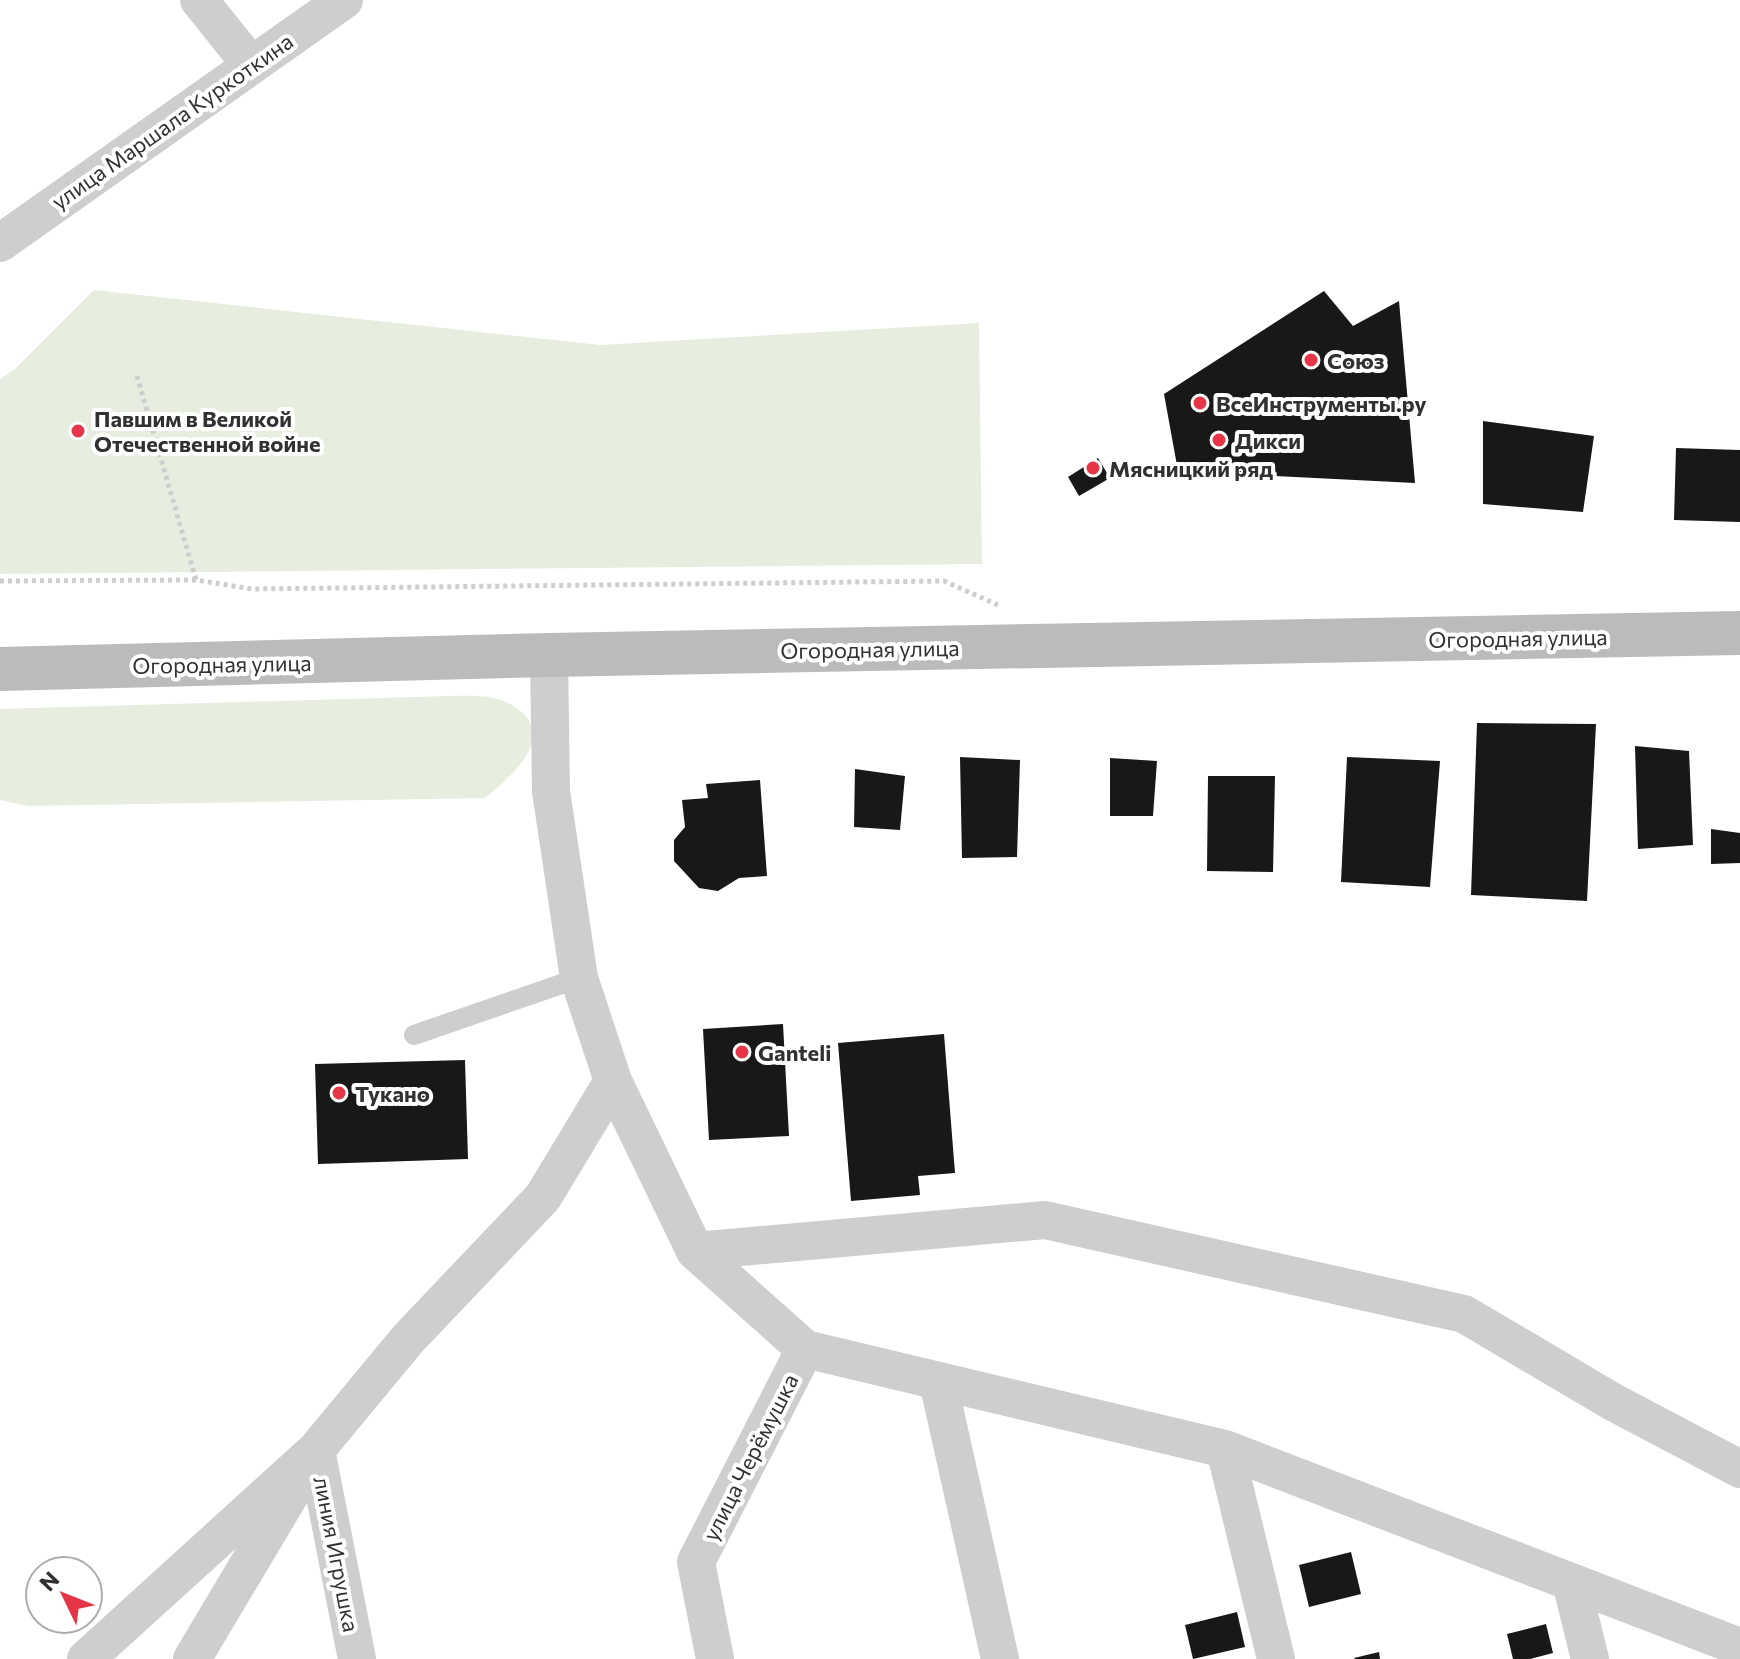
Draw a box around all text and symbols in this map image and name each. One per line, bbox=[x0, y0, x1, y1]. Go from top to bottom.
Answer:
street label: улица Маршала Куркоткина bbox=[46, 27, 298, 215]
place label: Союз bbox=[1327, 347, 1385, 374]
marker: Союз bbox=[1302, 351, 1320, 369]
place label: ВсеИнструменты.ру bbox=[1216, 390, 1426, 417]
marker: ВсеИнструменты.ру bbox=[1191, 394, 1209, 412]
place label: Павшим в Великой Отечественной войне bbox=[94, 405, 321, 457]
marker: Павшим в Великой Отечественной войне bbox=[69, 422, 87, 440]
place label: Дикси bbox=[1235, 427, 1301, 454]
marker: Дикси bbox=[1210, 431, 1228, 449]
place label: Мясницкий ряд bbox=[1109, 455, 1273, 482]
marker: Мясницкий ряд bbox=[1084, 459, 1102, 477]
street label: Огородная улица bbox=[1428, 623, 1608, 653]
street label: Огородная улица bbox=[780, 634, 960, 664]
street label: Огородная улица bbox=[132, 649, 312, 679]
place label: Ganteli bbox=[758, 1039, 831, 1066]
marker: Ganteli bbox=[733, 1043, 751, 1061]
place label: Тукано bbox=[355, 1080, 430, 1107]
marker: Тукано bbox=[330, 1084, 348, 1102]
street label: улица Черёмушка bbox=[696, 1369, 804, 1545]
street label: линия Игрушка bbox=[309, 1474, 365, 1634]
north arrow bbox=[24, 1555, 104, 1635]
text: N bbox=[34, 1566, 65, 1596]

